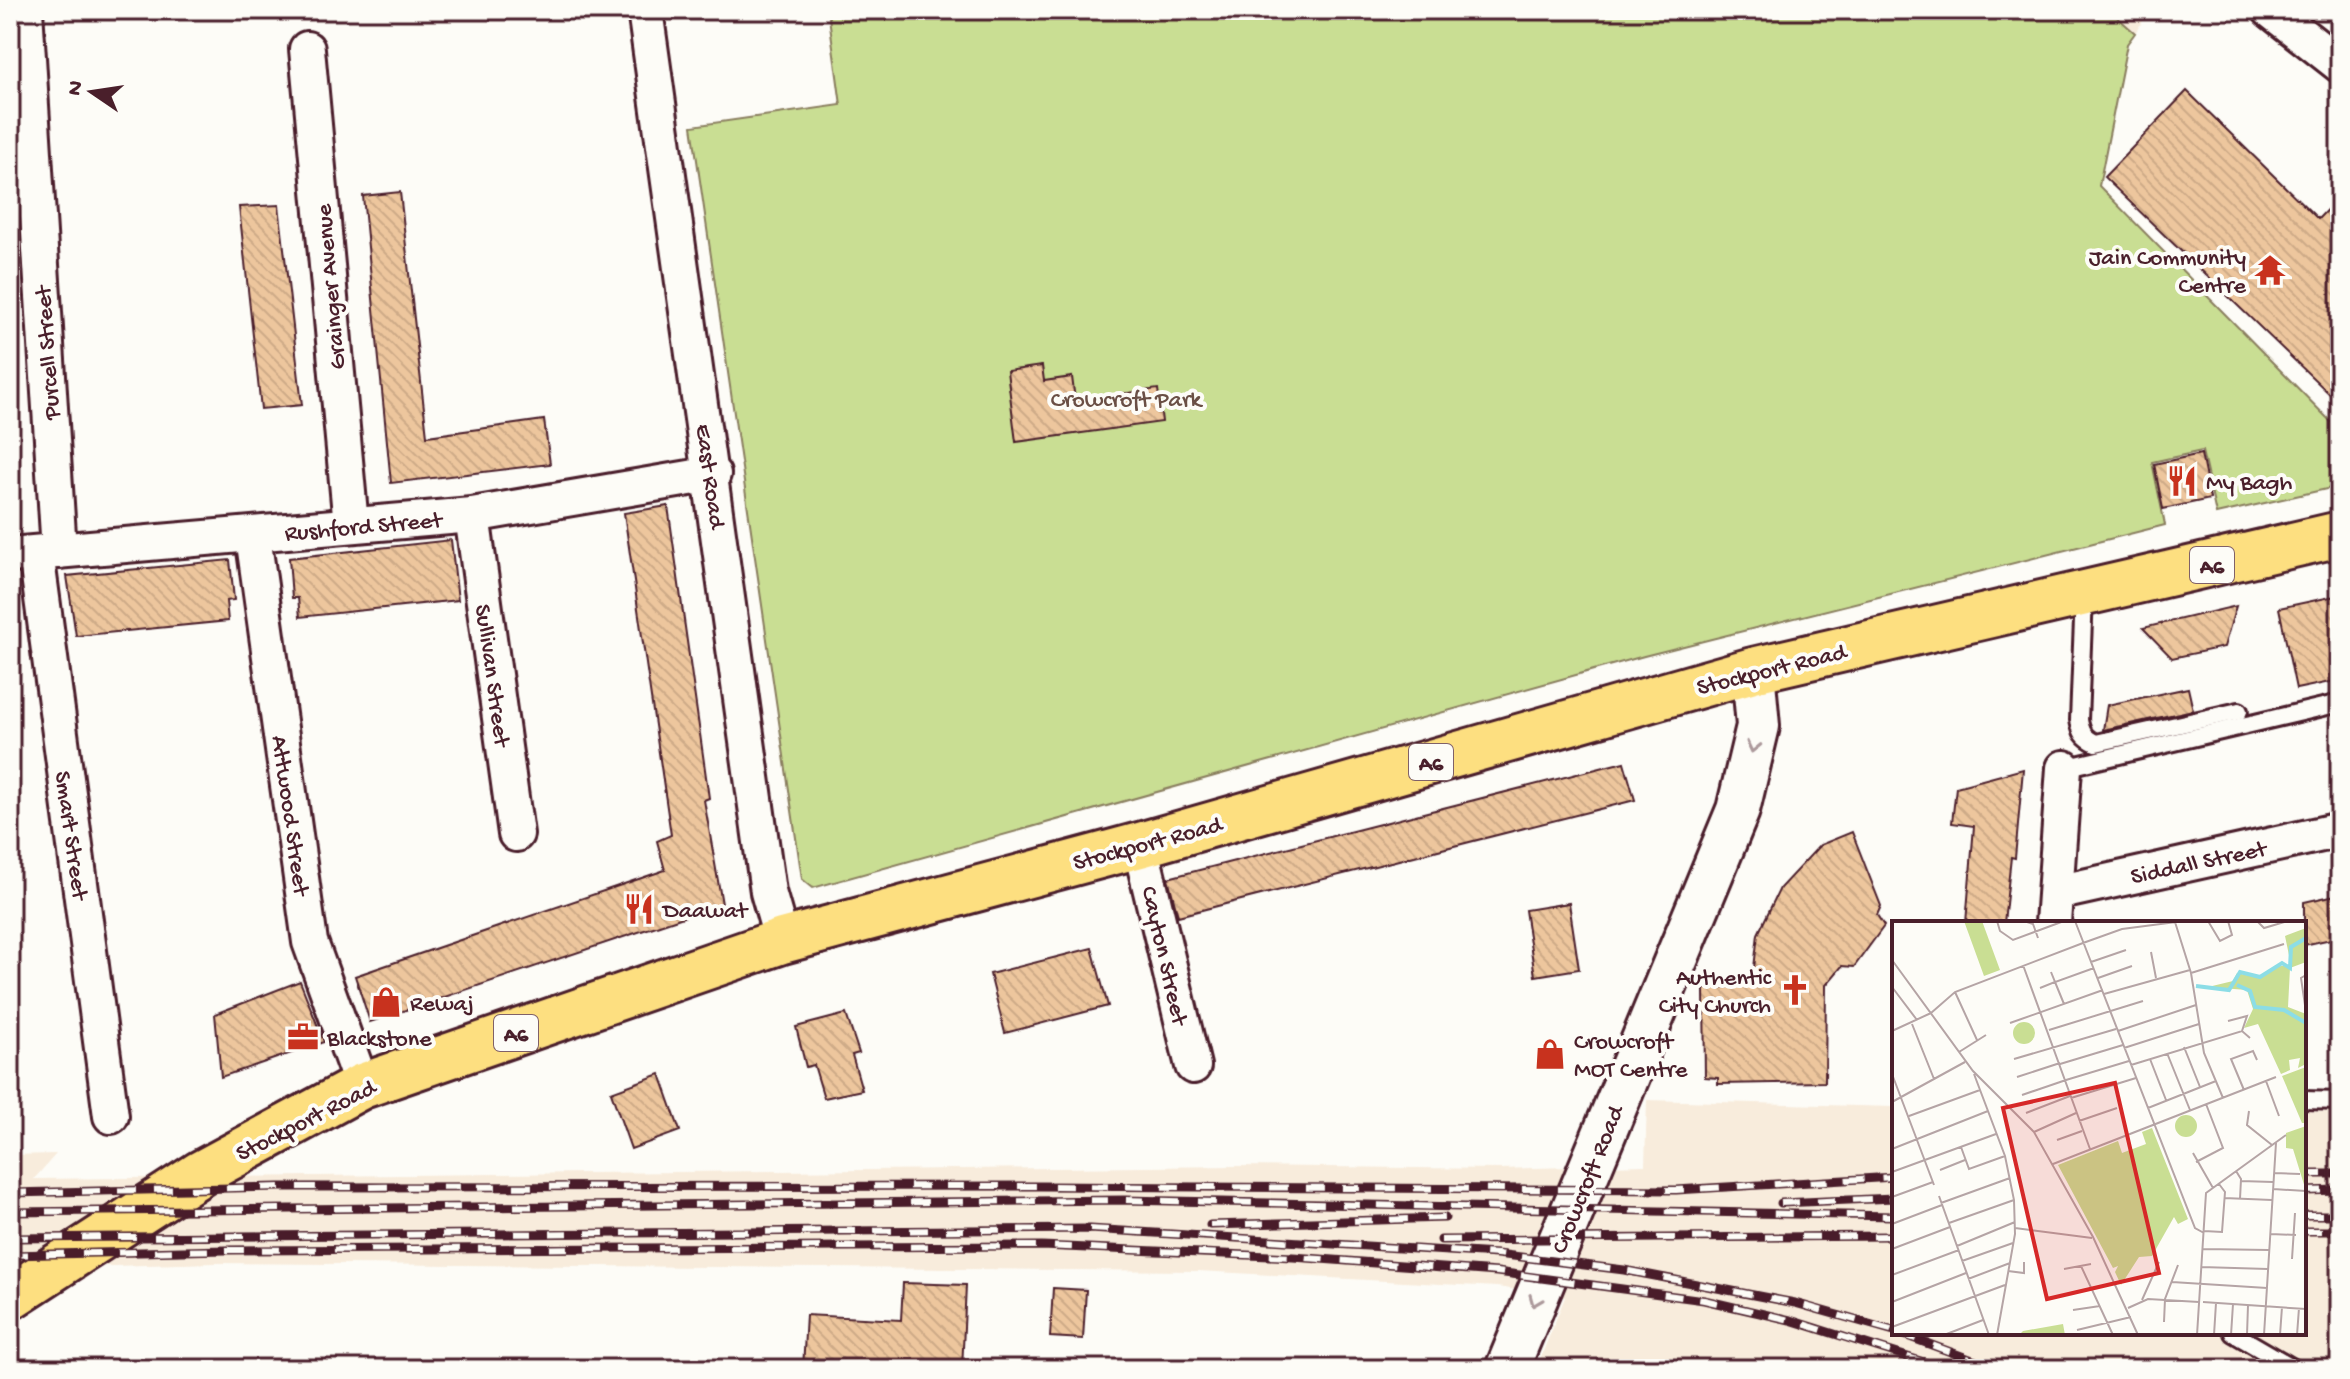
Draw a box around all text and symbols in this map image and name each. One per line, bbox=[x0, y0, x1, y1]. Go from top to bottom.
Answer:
north arrow bbox=[52, 52, 132, 132]
text: N bbox=[62, 78, 91, 98]
street label: Grainger Avenue bbox=[311, 202, 354, 371]
place label: Jain Community Centre bbox=[2089, 245, 2247, 302]
temple icon: Jain Community Centre bbox=[2253, 253, 2287, 287]
street label: Purcell Street bbox=[30, 283, 69, 422]
park label: Crowcroft Park bbox=[1051, 387, 1203, 416]
street label: East Road bbox=[687, 422, 730, 532]
restaurant icon: My Bagh bbox=[2165, 464, 2199, 498]
place label: My Bagh bbox=[2206, 470, 2292, 499]
street label: Rushford Street bbox=[284, 507, 445, 550]
road number: A6 bbox=[2190, 547, 2234, 583]
street label: Sullivan Street bbox=[466, 603, 515, 751]
street label: Stockport Road bbox=[1694, 638, 1851, 704]
street label: Attwood Street bbox=[263, 734, 314, 899]
one-way arrow bbox=[1745, 740, 1762, 753]
road number: A6 bbox=[1409, 744, 1453, 780]
street label: Smart Street bbox=[46, 769, 93, 904]
street label: Stockport Road bbox=[1070, 811, 1227, 879]
street label: Siddall Street bbox=[2128, 835, 2271, 893]
street label: Cayton Street bbox=[1133, 884, 1193, 1030]
restaurant icon: Daawat bbox=[622, 892, 656, 926]
place label: Daawat bbox=[661, 898, 749, 927]
inset map bbox=[1892, 921, 2306, 1335]
place label: Authentic City Church bbox=[1659, 965, 1772, 1022]
church icon: Authentic City Church bbox=[1778, 973, 1812, 1007]
shop icon: Rewaj bbox=[369, 985, 403, 1019]
place label: Rewaj bbox=[410, 991, 474, 1020]
road number: A6 bbox=[494, 1015, 538, 1051]
office icon: Blackstone bbox=[286, 1020, 320, 1054]
place label: Blackstone bbox=[326, 1026, 432, 1055]
place label: Crowcroft MOT Centre bbox=[1574, 1029, 1688, 1086]
shop icon: Crowcroft MOT Centre bbox=[1533, 1037, 1567, 1071]
street label: Stockport Road bbox=[232, 1074, 383, 1170]
street label: Crowcroft Road bbox=[1546, 1100, 1633, 1258]
one-way arrow bbox=[1529, 1293, 1545, 1307]

